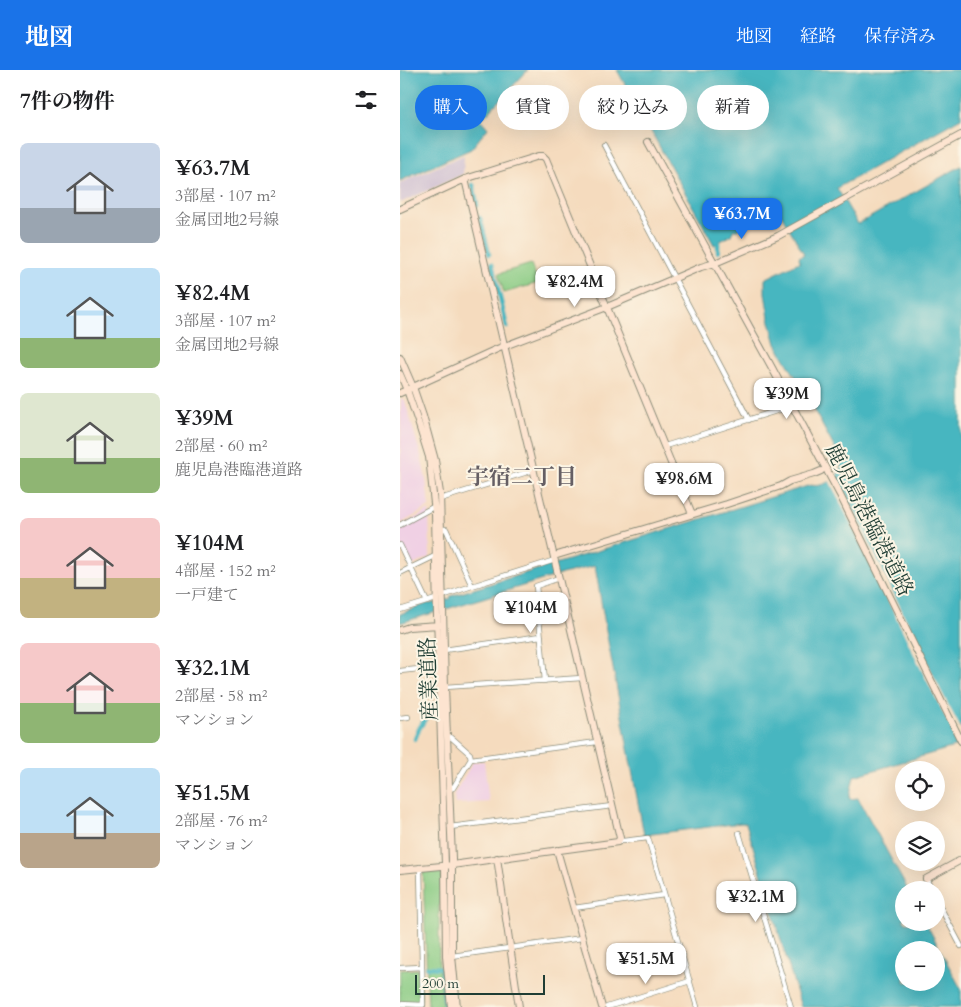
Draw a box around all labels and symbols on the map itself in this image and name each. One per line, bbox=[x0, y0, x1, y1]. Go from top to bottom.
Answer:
pin: ¥63.7M bbox=[701, 198, 783, 240]
pin: ¥82.4M bbox=[534, 266, 616, 308]
pin: ¥39M bbox=[757, 378, 817, 420]
street label: 鹿児島港臨港道路 bbox=[818, 439, 920, 601]
district label: 宇宿二丁目 bbox=[467, 462, 577, 492]
pin: ¥98.6M bbox=[643, 462, 725, 505]
pin: ¥104M bbox=[496, 592, 566, 634]
street label: 産業道路 bbox=[413, 637, 445, 721]
pin: ¥32.1M bbox=[715, 880, 797, 923]
pin: ¥51.5M bbox=[605, 942, 687, 985]
scale bar bbox=[415, 972, 545, 995]

